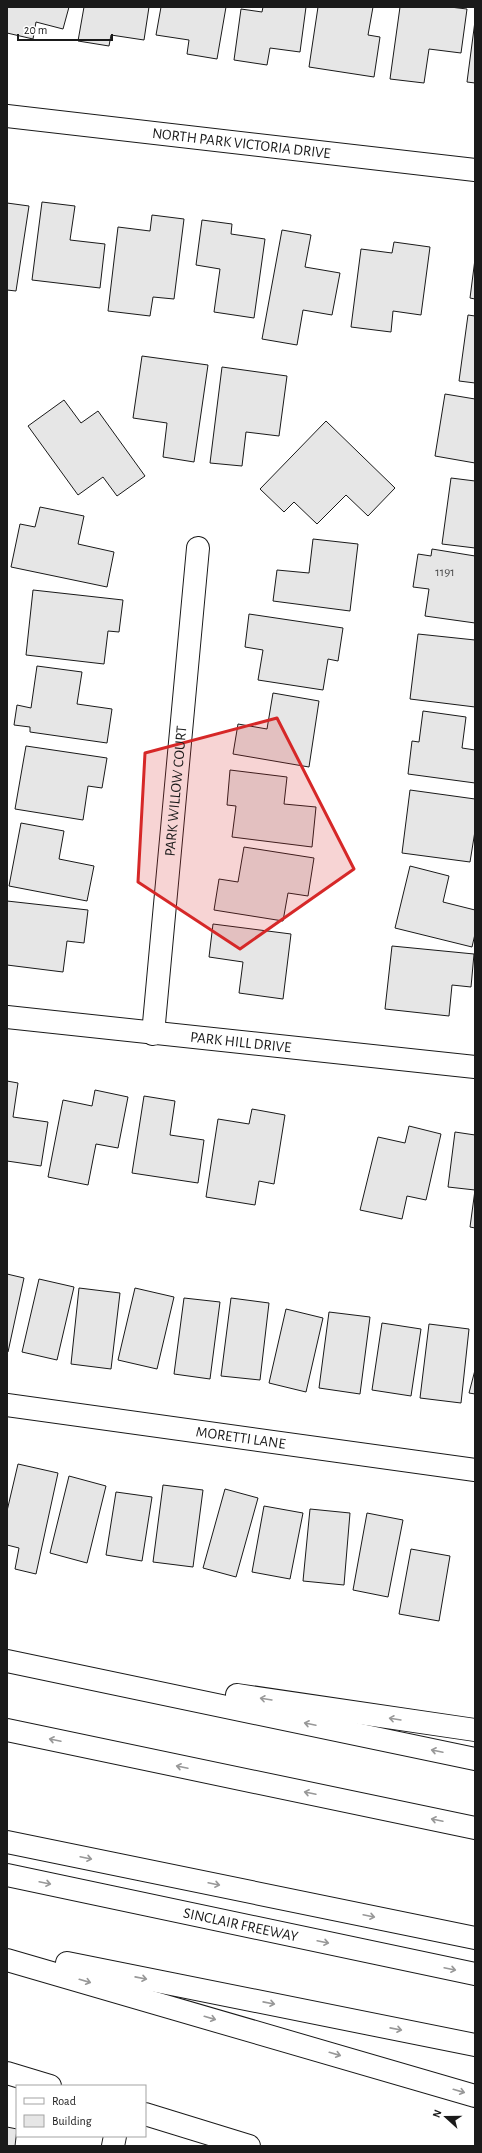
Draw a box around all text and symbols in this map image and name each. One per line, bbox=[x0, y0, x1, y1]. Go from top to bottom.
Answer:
scale bar bbox=[18, 16, 112, 42]
text: 20 m bbox=[24, 24, 47, 36]
street label: NORTH PARK VICTORIA DRIVE bbox=[151, 125, 331, 161]
house number: 1191 bbox=[435, 566, 455, 579]
street label: PARK WILLOW COURT bbox=[162, 724, 189, 857]
street label: PARK HILL DRIVE bbox=[189, 1029, 292, 1055]
street label: MORETTI LANE bbox=[195, 1424, 287, 1451]
one-way arrow bbox=[260, 1695, 273, 1703]
one-way arrow bbox=[389, 1715, 402, 1723]
one-way arrow bbox=[303, 1720, 316, 1728]
one-way arrow bbox=[49, 1736, 62, 1744]
one-way arrow bbox=[431, 1747, 444, 1755]
one-way arrow bbox=[176, 1762, 189, 1770]
one-way arrow bbox=[303, 1789, 316, 1797]
one-way arrow bbox=[431, 1815, 444, 1823]
one-way arrow bbox=[80, 1855, 93, 1863]
one-way arrow bbox=[38, 1880, 51, 1888]
one-way arrow bbox=[207, 1881, 220, 1889]
street label: SINCLAIR FREEWAY bbox=[182, 1905, 300, 1944]
one-way arrow bbox=[362, 1912, 375, 1920]
one-way arrow bbox=[316, 1939, 329, 1947]
one-way arrow bbox=[443, 1965, 456, 1973]
one-way arrow bbox=[134, 1974, 147, 1982]
one-way arrow bbox=[78, 1978, 91, 1986]
one-way arrow bbox=[262, 2000, 275, 2008]
one-way arrow bbox=[203, 2015, 216, 2022]
one-way arrow bbox=[389, 2025, 402, 2033]
one-way arrow bbox=[328, 2051, 341, 2058]
legend bbox=[16, 2085, 146, 2137]
one-way arrow bbox=[453, 2088, 466, 2095]
text: Road bbox=[52, 2095, 76, 2107]
north arrow bbox=[426, 2097, 466, 2137]
text: N bbox=[431, 2108, 444, 2119]
text: Building bbox=[52, 2115, 92, 2127]

